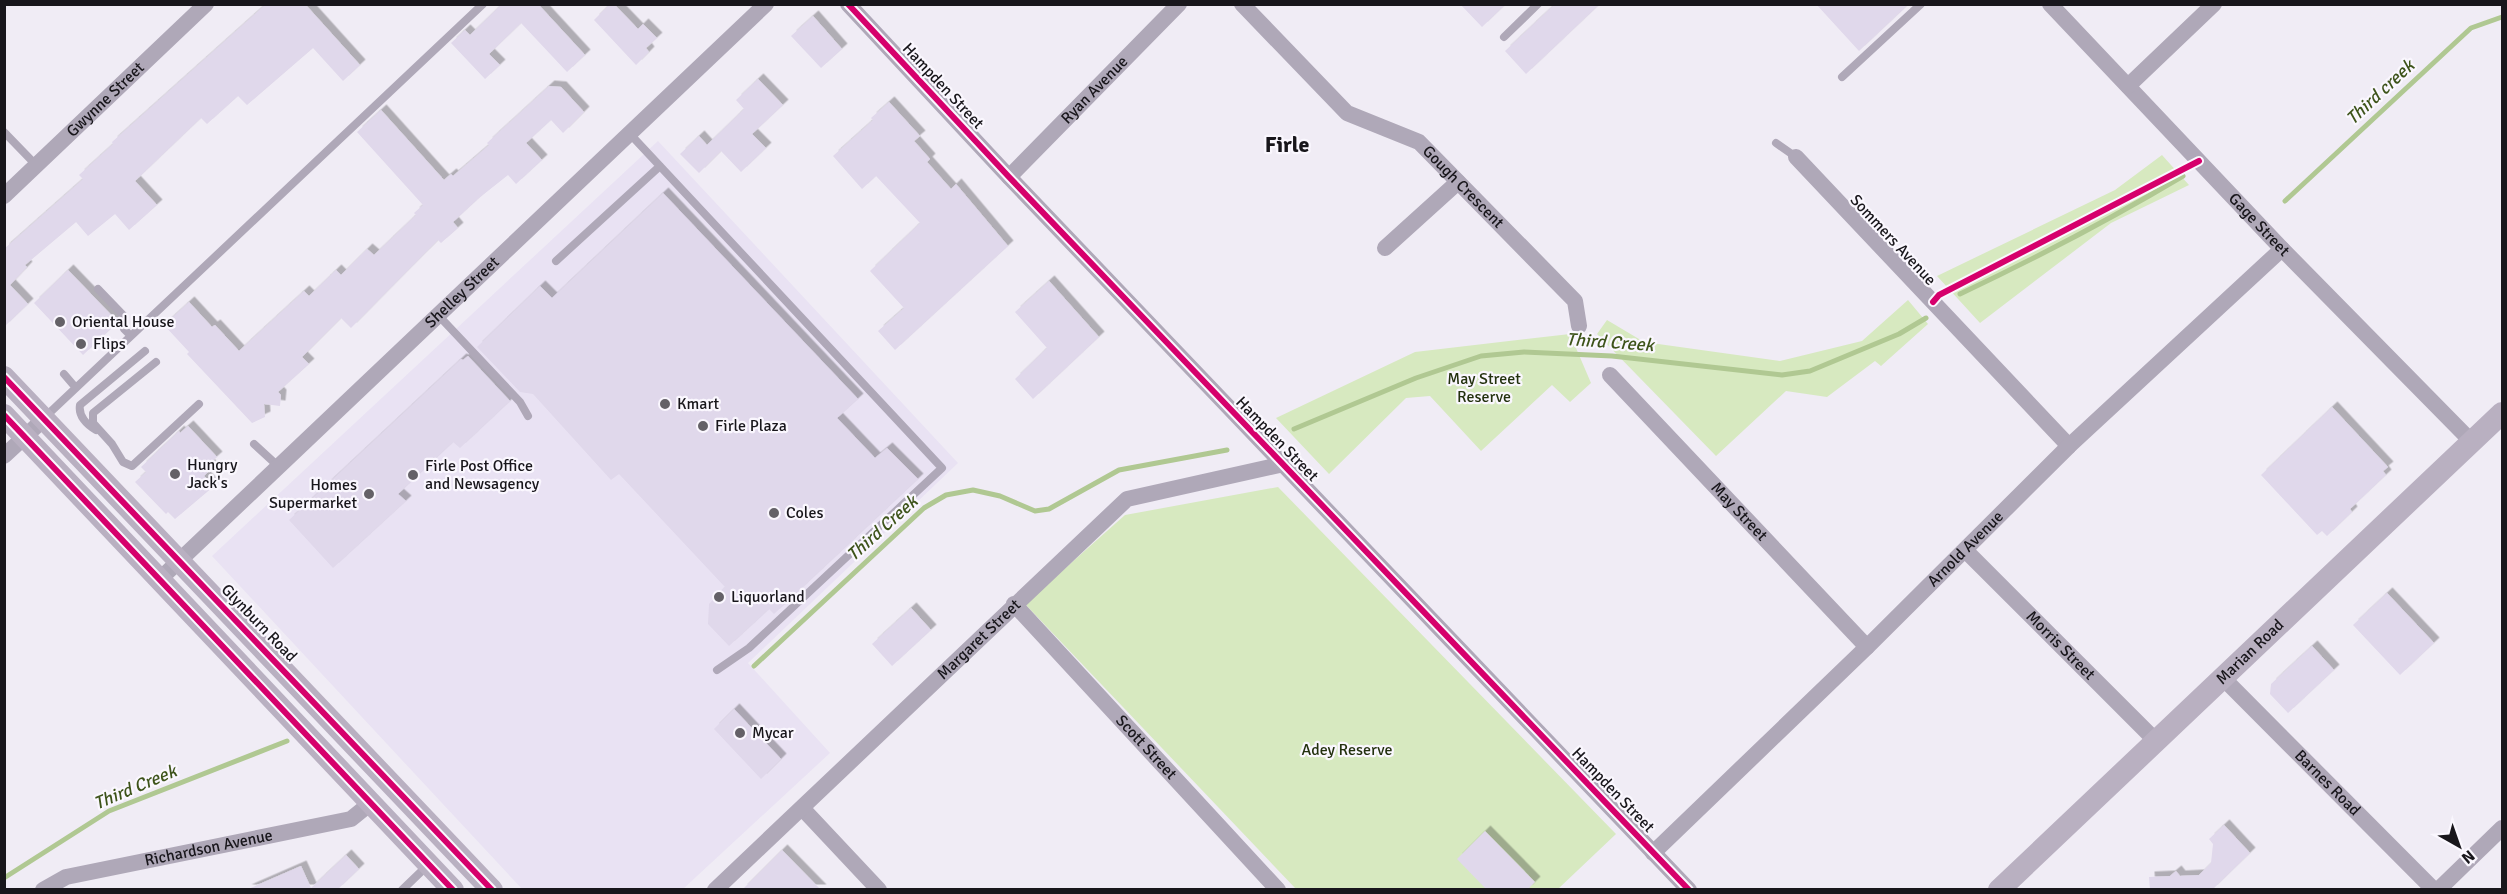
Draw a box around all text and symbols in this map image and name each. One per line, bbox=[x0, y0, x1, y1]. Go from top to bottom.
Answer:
street label: Hampden Street bbox=[898, 39, 988, 134]
street label: Ryan Avenue bbox=[1057, 52, 1132, 128]
water label: Third creek bbox=[2341, 54, 2420, 129]
street label: Gwynne Street bbox=[62, 58, 149, 141]
district label: Firle bbox=[1265, 131, 1309, 158]
street label: Gough Crescent bbox=[1418, 141, 1508, 233]
street label: Gage Street bbox=[2224, 189, 2294, 261]
street label: Sommers Avenue bbox=[1846, 190, 1940, 290]
street label: Shelley Street bbox=[421, 252, 504, 332]
place label: Oriental House bbox=[72, 312, 175, 332]
marker: Oriental House bbox=[53, 315, 67, 329]
water label: Third Creek bbox=[1565, 328, 1656, 356]
place label: Flips bbox=[93, 334, 126, 354]
marker: Flips bbox=[74, 337, 88, 351]
park label: May Street Reserve bbox=[1447, 369, 1521, 407]
street label: Hampden Street bbox=[1231, 392, 1323, 486]
place label: Kmart bbox=[677, 394, 720, 414]
marker: Kmart bbox=[658, 397, 672, 411]
place label: Firle Plaza bbox=[715, 416, 787, 436]
marker: Firle Plaza bbox=[696, 419, 710, 433]
place label: Hungry Jack's bbox=[187, 455, 238, 493]
place label: Firle Post Office and Newsagency bbox=[425, 456, 540, 494]
marker: Hungry Jack's bbox=[168, 467, 182, 481]
marker: Firle Post Office and Newsagency bbox=[406, 468, 420, 482]
place label: Homes Supermarket bbox=[269, 475, 357, 513]
street label: May Street bbox=[1707, 478, 1772, 546]
marker: Homes Supermarket bbox=[362, 487, 376, 501]
water label: Third Creek bbox=[842, 489, 923, 566]
place label: Coles bbox=[786, 503, 823, 523]
marker: Coles bbox=[767, 506, 781, 520]
street label: Arnold Avenue bbox=[1923, 507, 2008, 591]
street label: Glynburn Road bbox=[217, 580, 301, 666]
place label: Liquorland bbox=[731, 587, 805, 607]
marker: Liquorland bbox=[712, 590, 726, 604]
street label: Margaret Street bbox=[933, 595, 1025, 684]
street label: Morris Street bbox=[2022, 607, 2100, 685]
street label: Marian Road bbox=[2212, 615, 2288, 689]
street label: Scott Street bbox=[1111, 711, 1181, 784]
place label: Mycar bbox=[752, 723, 794, 743]
marker: Mycar bbox=[733, 726, 747, 740]
park label: Adey Reserve bbox=[1302, 740, 1392, 760]
street label: Hampden Street bbox=[1567, 743, 1659, 837]
street label: Barnes Road bbox=[2290, 746, 2365, 820]
water label: Third Creek bbox=[90, 759, 181, 814]
north arrow bbox=[2429, 816, 2489, 876]
street label: Richardson Avenue bbox=[143, 825, 274, 871]
text: N bbox=[2457, 845, 2479, 868]

